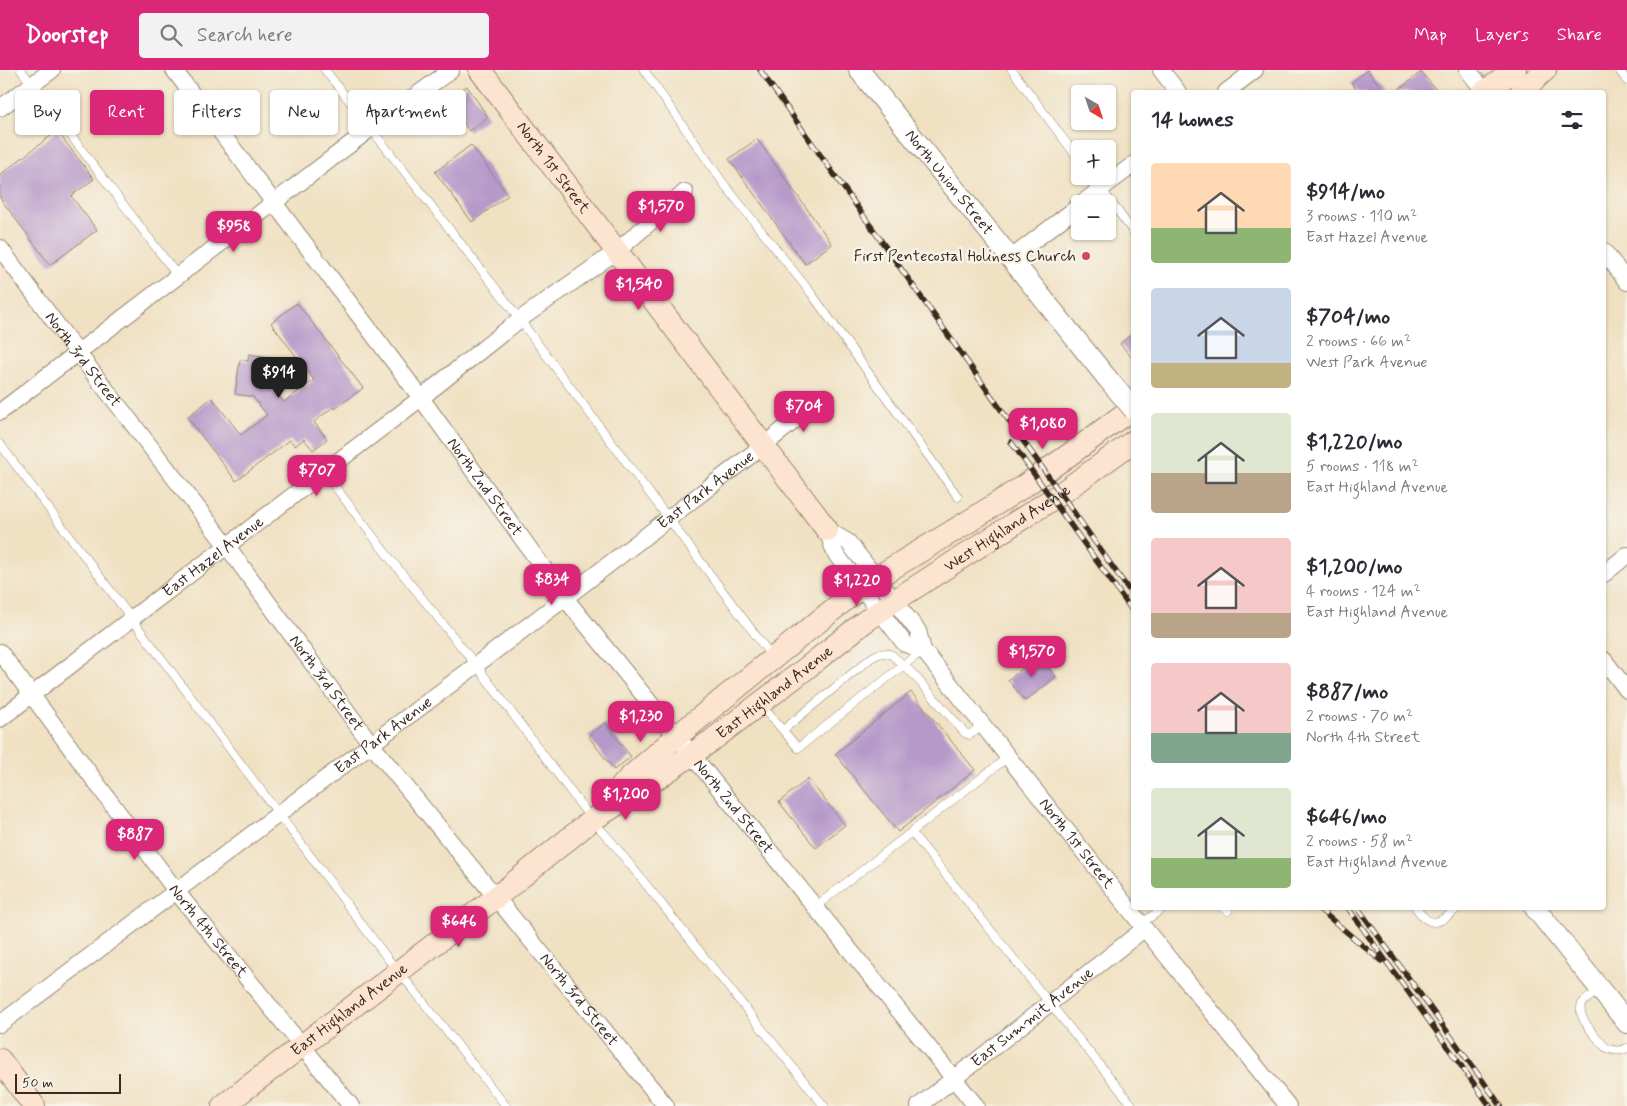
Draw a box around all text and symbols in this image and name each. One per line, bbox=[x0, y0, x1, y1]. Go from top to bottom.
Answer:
search box bbox=[139, 13, 489, 58]
text: Doorstep bbox=[25, 20, 109, 51]
icon: search bbox=[157, 21, 185, 49]
text: Search here bbox=[197, 23, 293, 48]
text: Map bbox=[1414, 23, 1447, 47]
text: Layers bbox=[1475, 23, 1529, 47]
text: Share bbox=[1557, 23, 1602, 47]
north arrow bbox=[1071, 85, 1116, 130]
map controls bbox=[1071, 85, 1116, 240]
chip: Buy bbox=[15, 90, 80, 135]
chip: Rent bbox=[90, 90, 164, 135]
chip: Filters bbox=[174, 90, 260, 135]
chip: New bbox=[270, 90, 338, 135]
chip: Apartment bbox=[348, 90, 466, 135]
text: 14 homes bbox=[1151, 106, 1234, 134]
icon: filters bbox=[1558, 106, 1586, 134]
street label: North 1st Street bbox=[512, 117, 595, 218]
street label: North Union Street bbox=[900, 125, 998, 240]
button: + bbox=[1071, 140, 1116, 185]
text: $914/mo bbox=[1306, 178, 1385, 206]
icon: home bbox=[1191, 183, 1251, 243]
pin: $1,570 bbox=[620, 190, 702, 233]
button: − bbox=[1071, 195, 1116, 240]
text: $1,570 bbox=[638, 196, 684, 217]
text: 3 rooms · 110 m² bbox=[1306, 206, 1417, 227]
pin: $958 bbox=[204, 210, 264, 253]
text: $958 bbox=[217, 216, 251, 237]
text: East Hazel Avenue bbox=[1306, 227, 1428, 248]
place label: First Pentecostal Holiness Church bbox=[854, 246, 1076, 267]
marker: First Pentecostal Holiness Church bbox=[1080, 250, 1092, 262]
pin: $1,540 bbox=[598, 268, 680, 311]
text: $1,540 bbox=[616, 274, 662, 295]
text: $704/mo bbox=[1306, 303, 1390, 331]
street label: North 3rd Street bbox=[40, 308, 126, 412]
icon: home bbox=[1191, 308, 1251, 368]
text: 2 rooms · 66 m² bbox=[1306, 331, 1411, 352]
text: West Park Avenue bbox=[1306, 352, 1427, 373]
pin: $914 bbox=[249, 356, 309, 399]
text: $914 bbox=[262, 362, 296, 383]
pin: $704 bbox=[774, 390, 834, 433]
text: $704 bbox=[785, 396, 823, 417]
pin: $1,080 bbox=[1002, 408, 1084, 450]
text: $1,080 bbox=[1020, 413, 1066, 434]
text: $1,220/mo bbox=[1306, 428, 1402, 456]
street label: North 2nd Street bbox=[442, 433, 528, 541]
icon: home bbox=[1191, 433, 1251, 493]
street label: East Park Avenue bbox=[653, 446, 758, 534]
pin: $707 bbox=[287, 454, 347, 497]
text: 5 rooms · 118 m² bbox=[1306, 456, 1419, 477]
text: $707 bbox=[298, 460, 336, 481]
text: East Highland Avenue bbox=[1306, 477, 1448, 498]
street label: West Highland Avenue bbox=[940, 479, 1075, 577]
street label: East Hazel Avenue bbox=[158, 511, 268, 602]
text: $1,200/mo bbox=[1306, 553, 1403, 581]
icon: home bbox=[1191, 558, 1251, 618]
pin: $834 bbox=[522, 564, 582, 606]
pin: $1,220 bbox=[816, 564, 898, 607]
text: $834 bbox=[535, 569, 569, 590]
text: $1,220 bbox=[834, 570, 880, 591]
text: 4 rooms · 124 m² bbox=[1306, 581, 1421, 602]
text: East Highland Avenue bbox=[1306, 602, 1448, 623]
street label: North 3rd Street bbox=[285, 631, 369, 736]
pin: $1,570 bbox=[991, 636, 1073, 678]
street label: East Highland Avenue bbox=[712, 640, 838, 744]
text: $1,570 bbox=[1009, 641, 1055, 662]
text: $887/mo bbox=[1306, 678, 1388, 706]
icon: home bbox=[1191, 683, 1251, 743]
street label: East Park Avenue bbox=[330, 691, 436, 779]
pin: $1,230 bbox=[600, 700, 682, 743]
text: $1,230 bbox=[619, 706, 663, 727]
text: 2 rooms · 70 m² bbox=[1306, 706, 1413, 727]
text: North 4th Street bbox=[1306, 727, 1420, 748]
street label: North 2nd Street bbox=[689, 754, 779, 859]
pin: $1,200 bbox=[585, 778, 667, 821]
text: $1,200 bbox=[602, 784, 650, 805]
street label: North 1st Street bbox=[1034, 794, 1120, 893]
text: $646/mo bbox=[1306, 803, 1387, 831]
icon: home bbox=[1191, 808, 1251, 868]
pin: $887 bbox=[105, 818, 165, 861]
text: $887 bbox=[117, 824, 153, 845]
text: 2 rooms · 58 m² bbox=[1306, 831, 1412, 852]
text: East Highland Avenue bbox=[1306, 852, 1448, 873]
street label: North 4th Street bbox=[164, 880, 253, 982]
pin: $646 bbox=[429, 906, 489, 948]
text: $646 bbox=[442, 911, 476, 932]
street label: North 3rd Street bbox=[535, 949, 624, 1051]
street label: East Highland Avenue bbox=[286, 958, 413, 1061]
street label: East Summit Avenue bbox=[967, 962, 1098, 1072]
scale bar bbox=[15, 1071, 121, 1094]
text: 50 m bbox=[22, 1074, 53, 1092]

